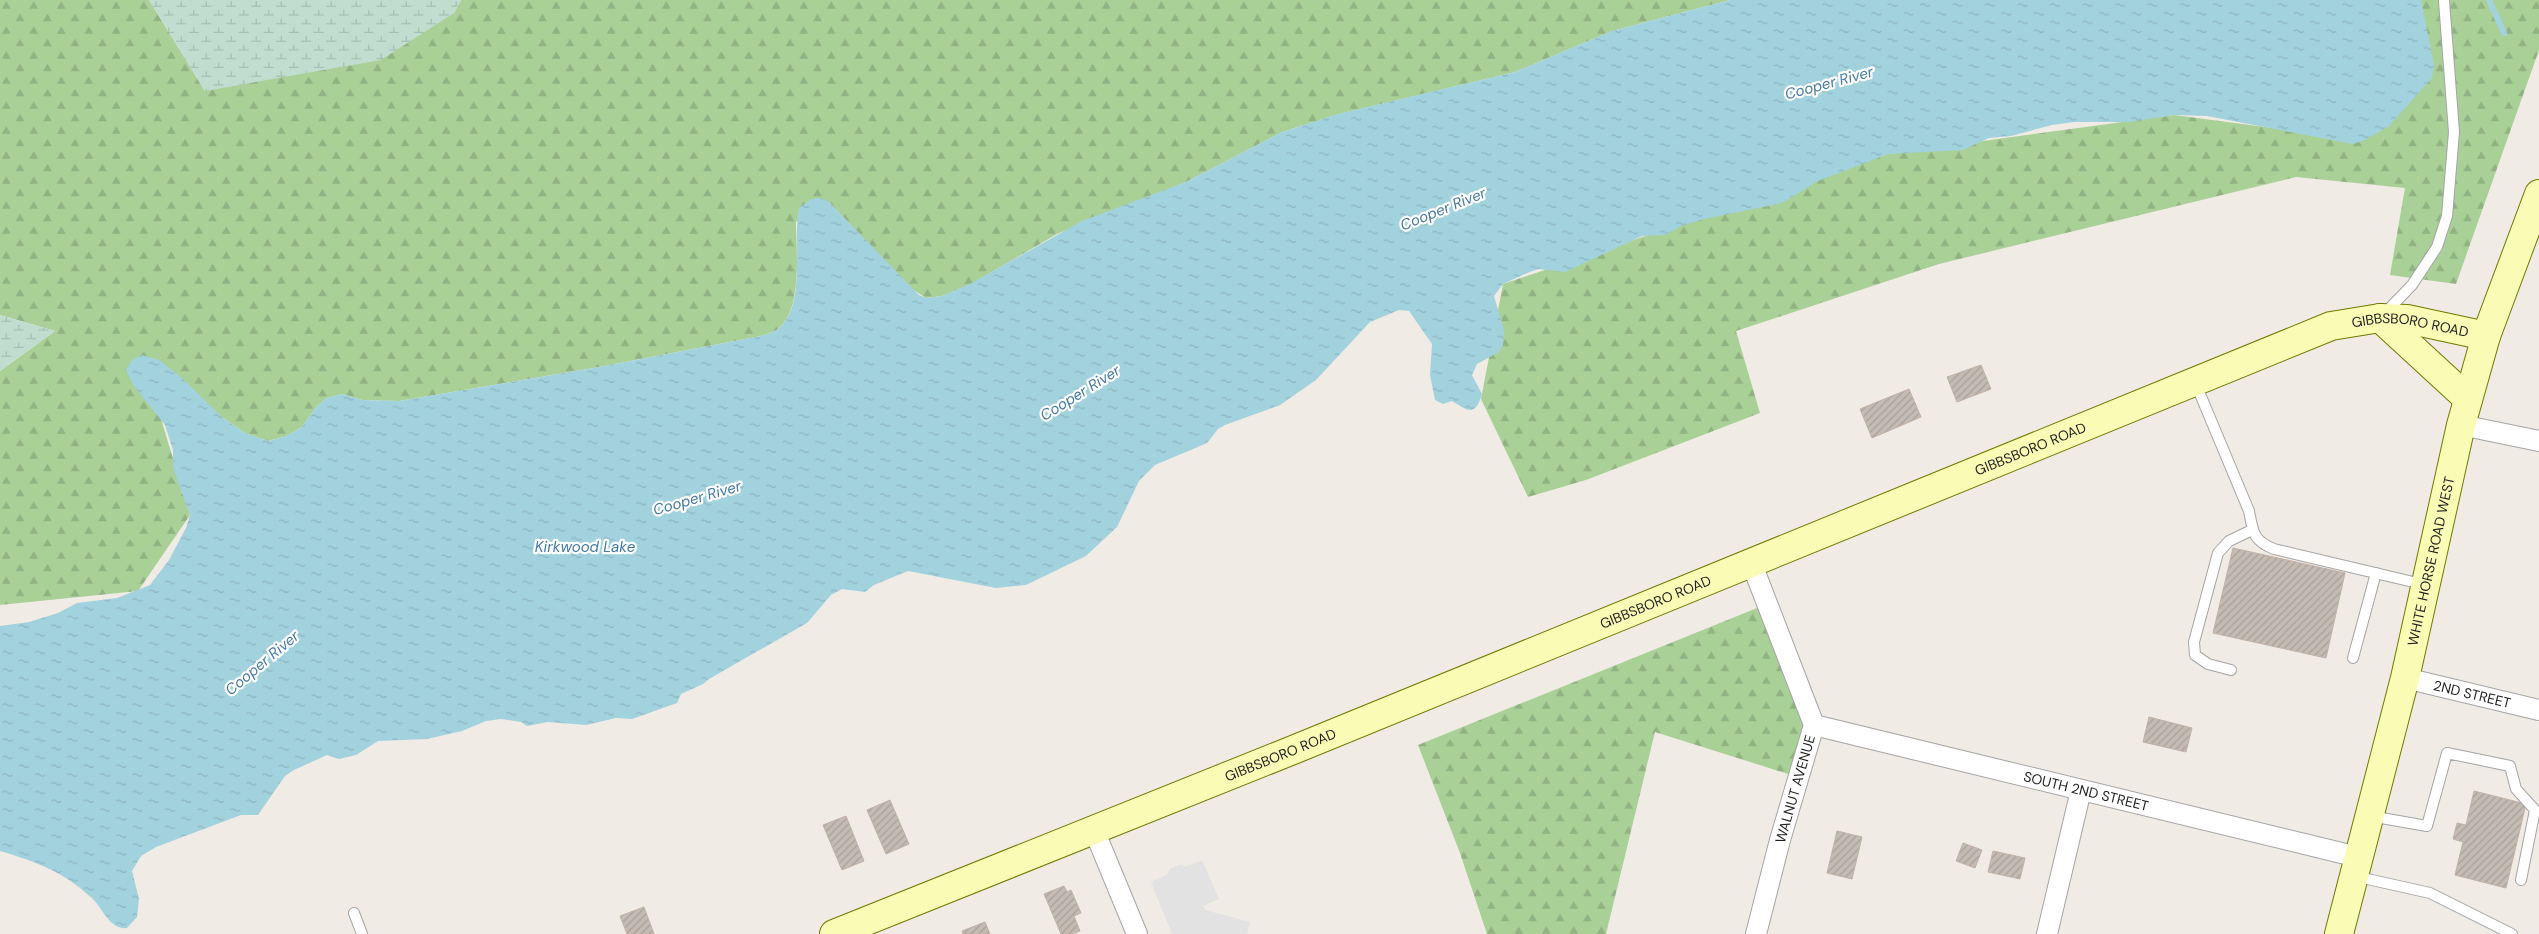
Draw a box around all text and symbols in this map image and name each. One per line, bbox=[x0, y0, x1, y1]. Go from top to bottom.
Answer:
water label: Cooper River bbox=[1783, 61, 1876, 104]
water label: Cooper River bbox=[1397, 183, 1489, 235]
street label: GIBBSBORO ROAD bbox=[2350, 309, 2470, 341]
water label: Cooper River bbox=[1036, 360, 1124, 426]
street label: GIBBSBORO ROAD bbox=[1972, 418, 2089, 480]
street label: WHITE HORSE ROAD WEST bbox=[2403, 475, 2458, 647]
water label: Cooper River bbox=[651, 476, 744, 520]
water label: Kirkwood Lake bbox=[535, 537, 636, 557]
street label: GIBBSBORO ROAD bbox=[1597, 571, 1714, 633]
water label: Cooper River bbox=[221, 626, 304, 700]
street label: 2ND STREET bbox=[2432, 676, 2513, 712]
street label: GIBBSBORO ROAD bbox=[1222, 724, 1339, 785]
street label: WALNUT AVENUE bbox=[1771, 733, 1819, 845]
street label: SOUTH 2ND STREET bbox=[2022, 767, 2151, 815]

